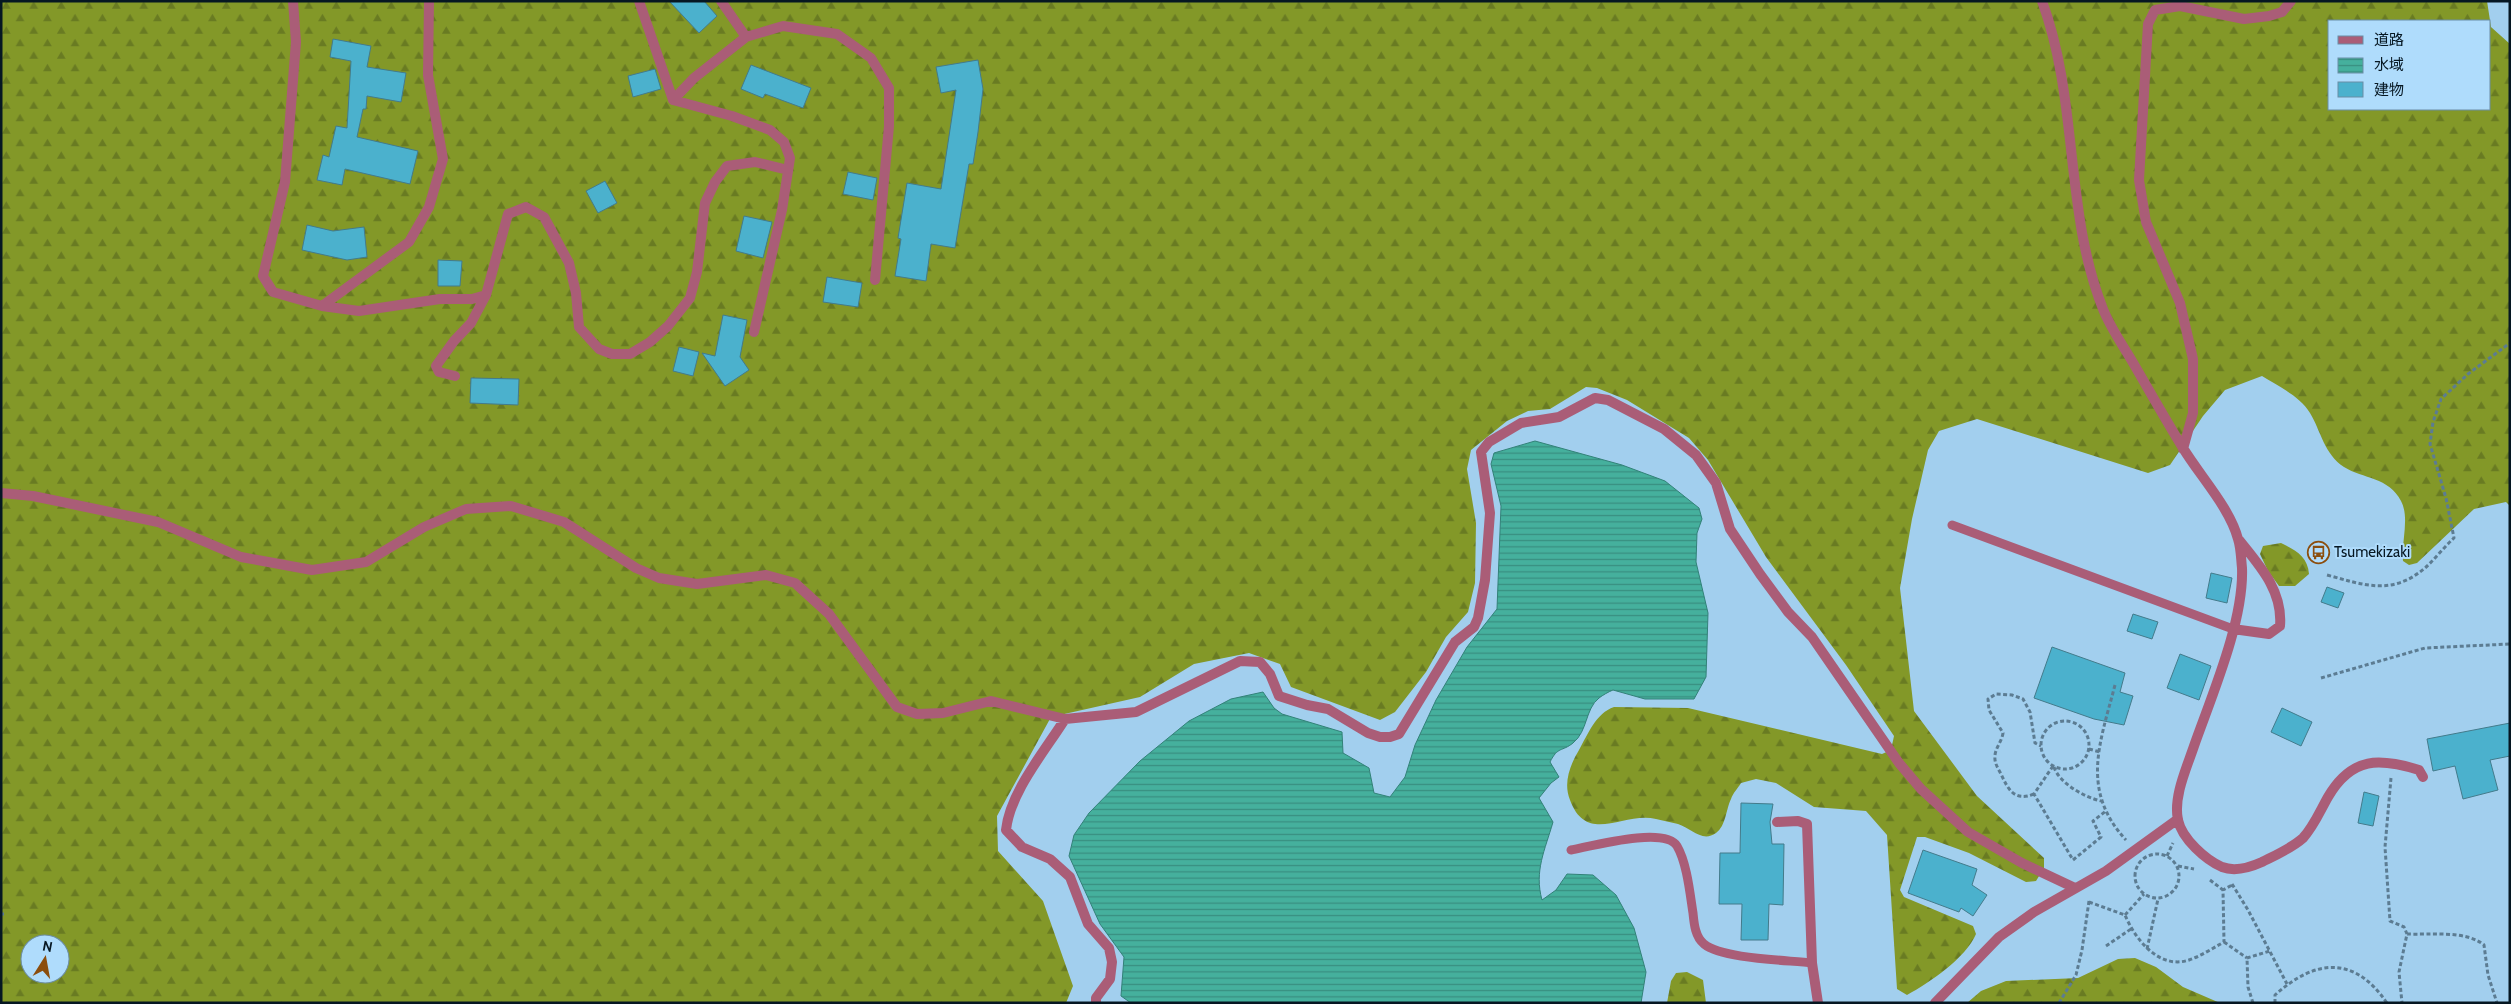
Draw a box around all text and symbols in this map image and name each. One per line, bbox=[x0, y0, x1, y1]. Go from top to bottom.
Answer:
legend bbox=[2328, 20, 2491, 110]
text: 道路 bbox=[2374, 31, 2404, 49]
text: 水域 bbox=[2374, 56, 2404, 74]
text: 建物 bbox=[2374, 81, 2404, 99]
bus stop icon: Tsumekizaki bbox=[2306, 540, 2330, 564]
place label: Tsumekizaki bbox=[2334, 543, 2410, 561]
north arrow bbox=[20, 934, 70, 984]
text: N bbox=[41, 936, 54, 956]

